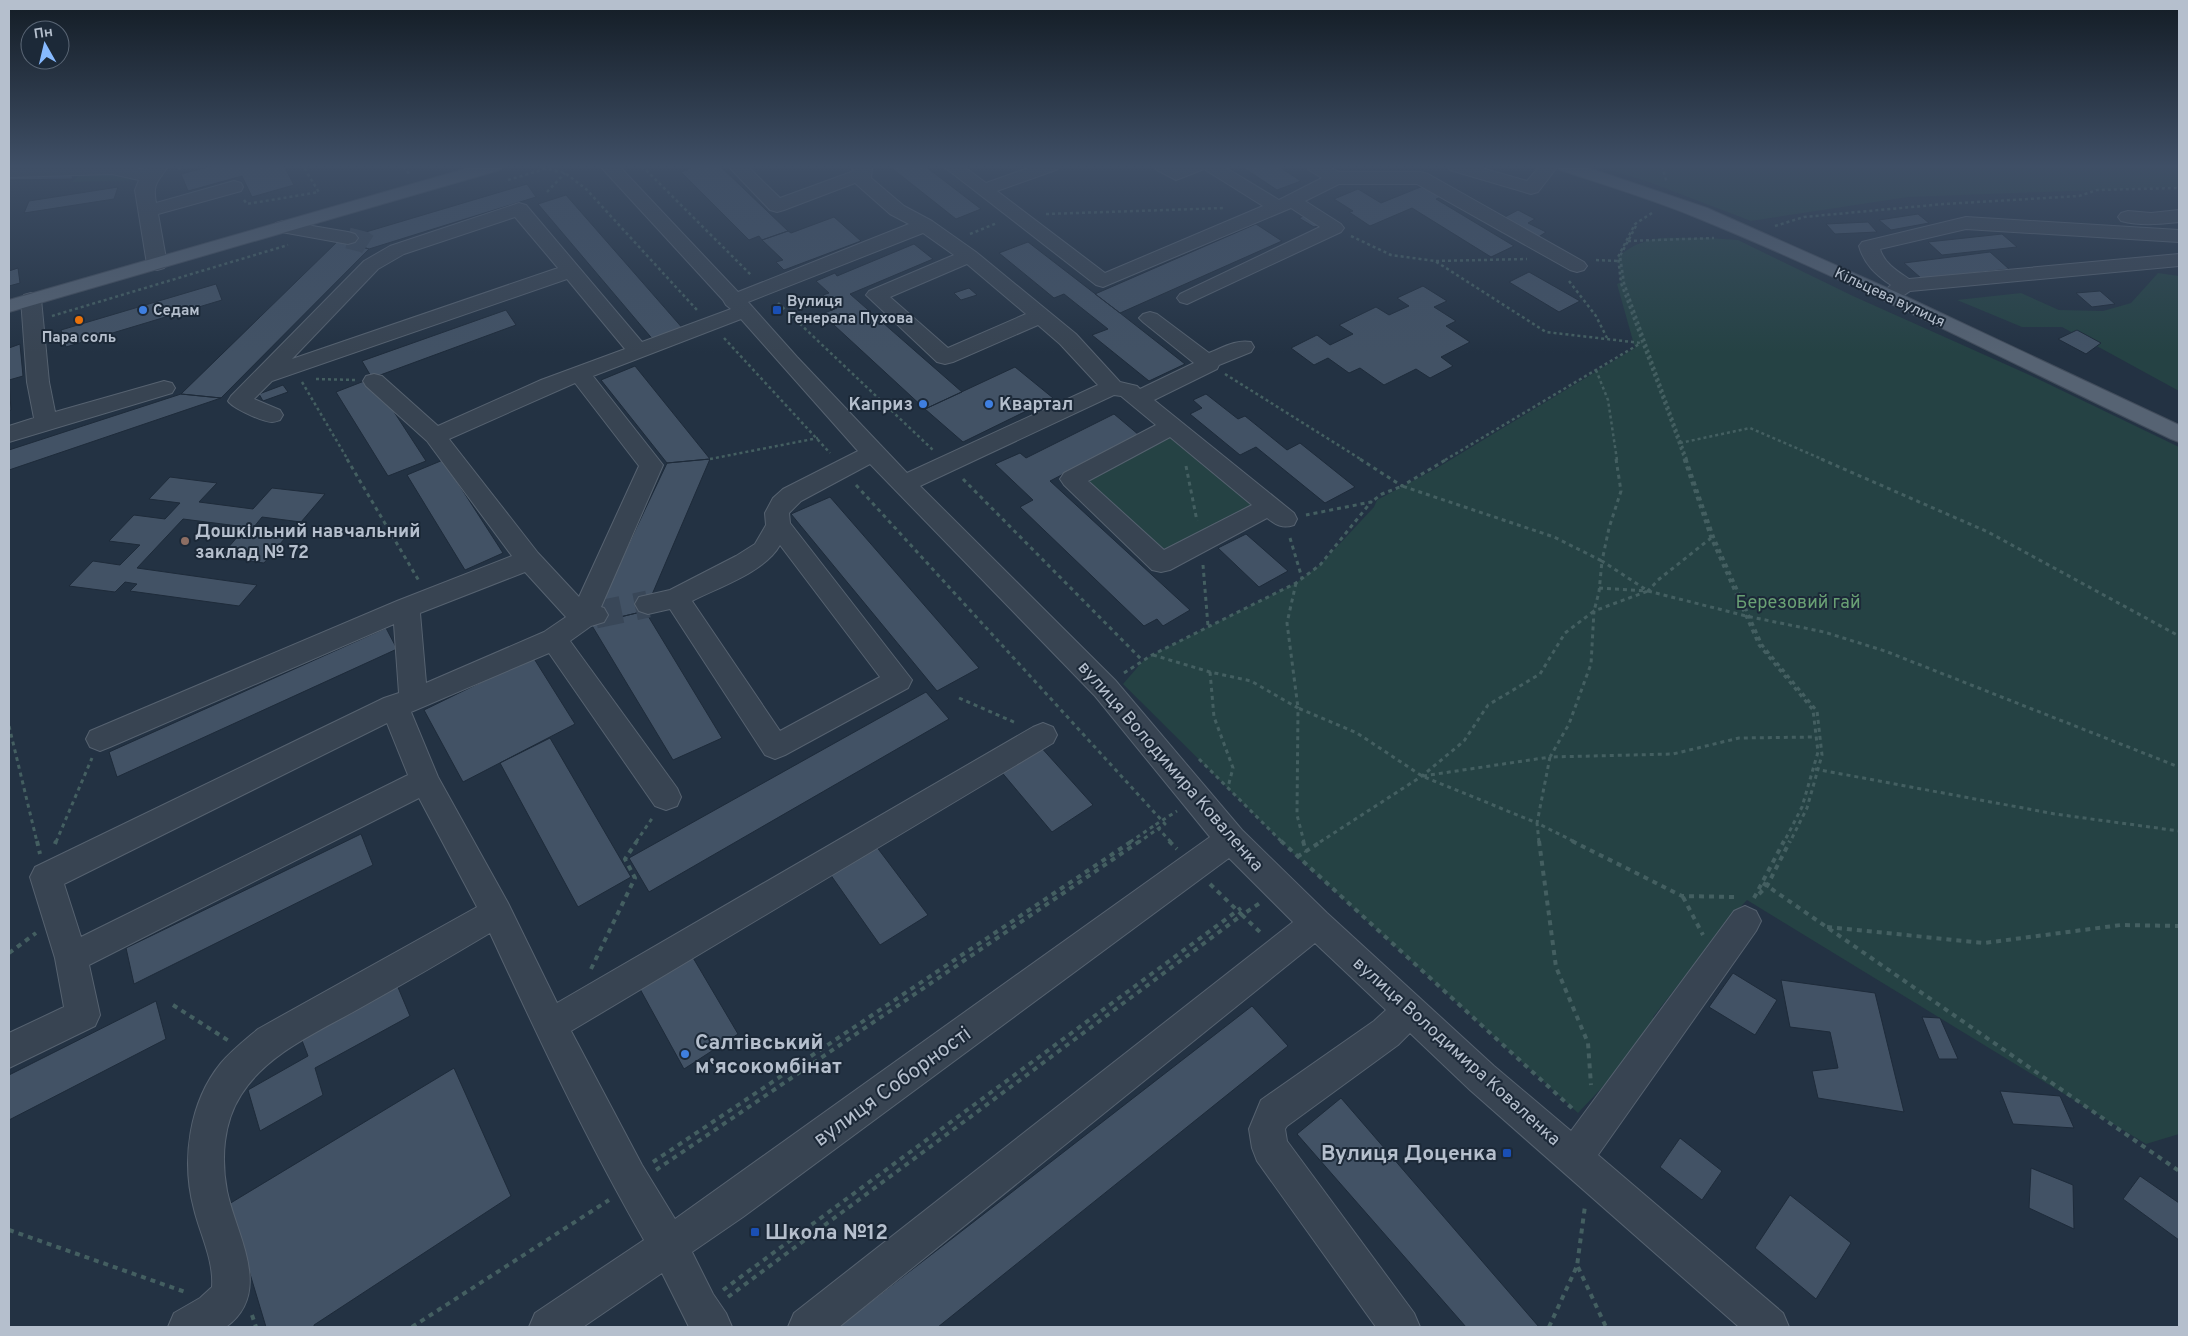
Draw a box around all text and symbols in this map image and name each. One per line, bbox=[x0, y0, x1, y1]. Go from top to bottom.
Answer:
north arrow bbox=[20, 20, 70, 70]
text: Пн bbox=[33, 24, 54, 43]
street label: Кільцева вулиця bbox=[1831, 264, 1948, 332]
place label: Вулиця Генерала Пухова bbox=[787, 293, 913, 329]
place label: Седам bbox=[153, 302, 200, 321]
marker: Седам bbox=[137, 304, 149, 316]
marker: Вулиця Генерала Пухова bbox=[771, 304, 783, 316]
marker: Пара соль bbox=[73, 314, 85, 326]
place label: Пара соль bbox=[42, 329, 116, 348]
place label: Каприз bbox=[848, 394, 913, 417]
place label: Квартал bbox=[999, 394, 1073, 417]
marker: Каприз bbox=[917, 398, 929, 410]
marker: Квартал bbox=[983, 398, 995, 410]
place label: Дошкільний навчальний заклад № 72 bbox=[195, 521, 420, 565]
marker: Дошкільний навчальний заклад № 72 bbox=[179, 535, 191, 547]
park label: Березовий гай bbox=[1736, 592, 1860, 615]
street label: вулиця Володимира Коваленка bbox=[1072, 657, 1268, 877]
street label: вулиця Володимира Коваленка bbox=[1347, 953, 1565, 1152]
street label: вулиця Соборності bbox=[809, 1021, 977, 1154]
place label: Салтівський мʼясокомбінат bbox=[695, 1030, 842, 1081]
marker: Салтівський мʼясокомбінат bbox=[679, 1048, 691, 1060]
place label: Вулиця Доценка bbox=[1321, 1141, 1497, 1168]
marker: Вулиця Доценка bbox=[1501, 1147, 1513, 1159]
place label: Школа №12 bbox=[765, 1220, 888, 1247]
marker: Школа №12 bbox=[749, 1226, 761, 1238]

